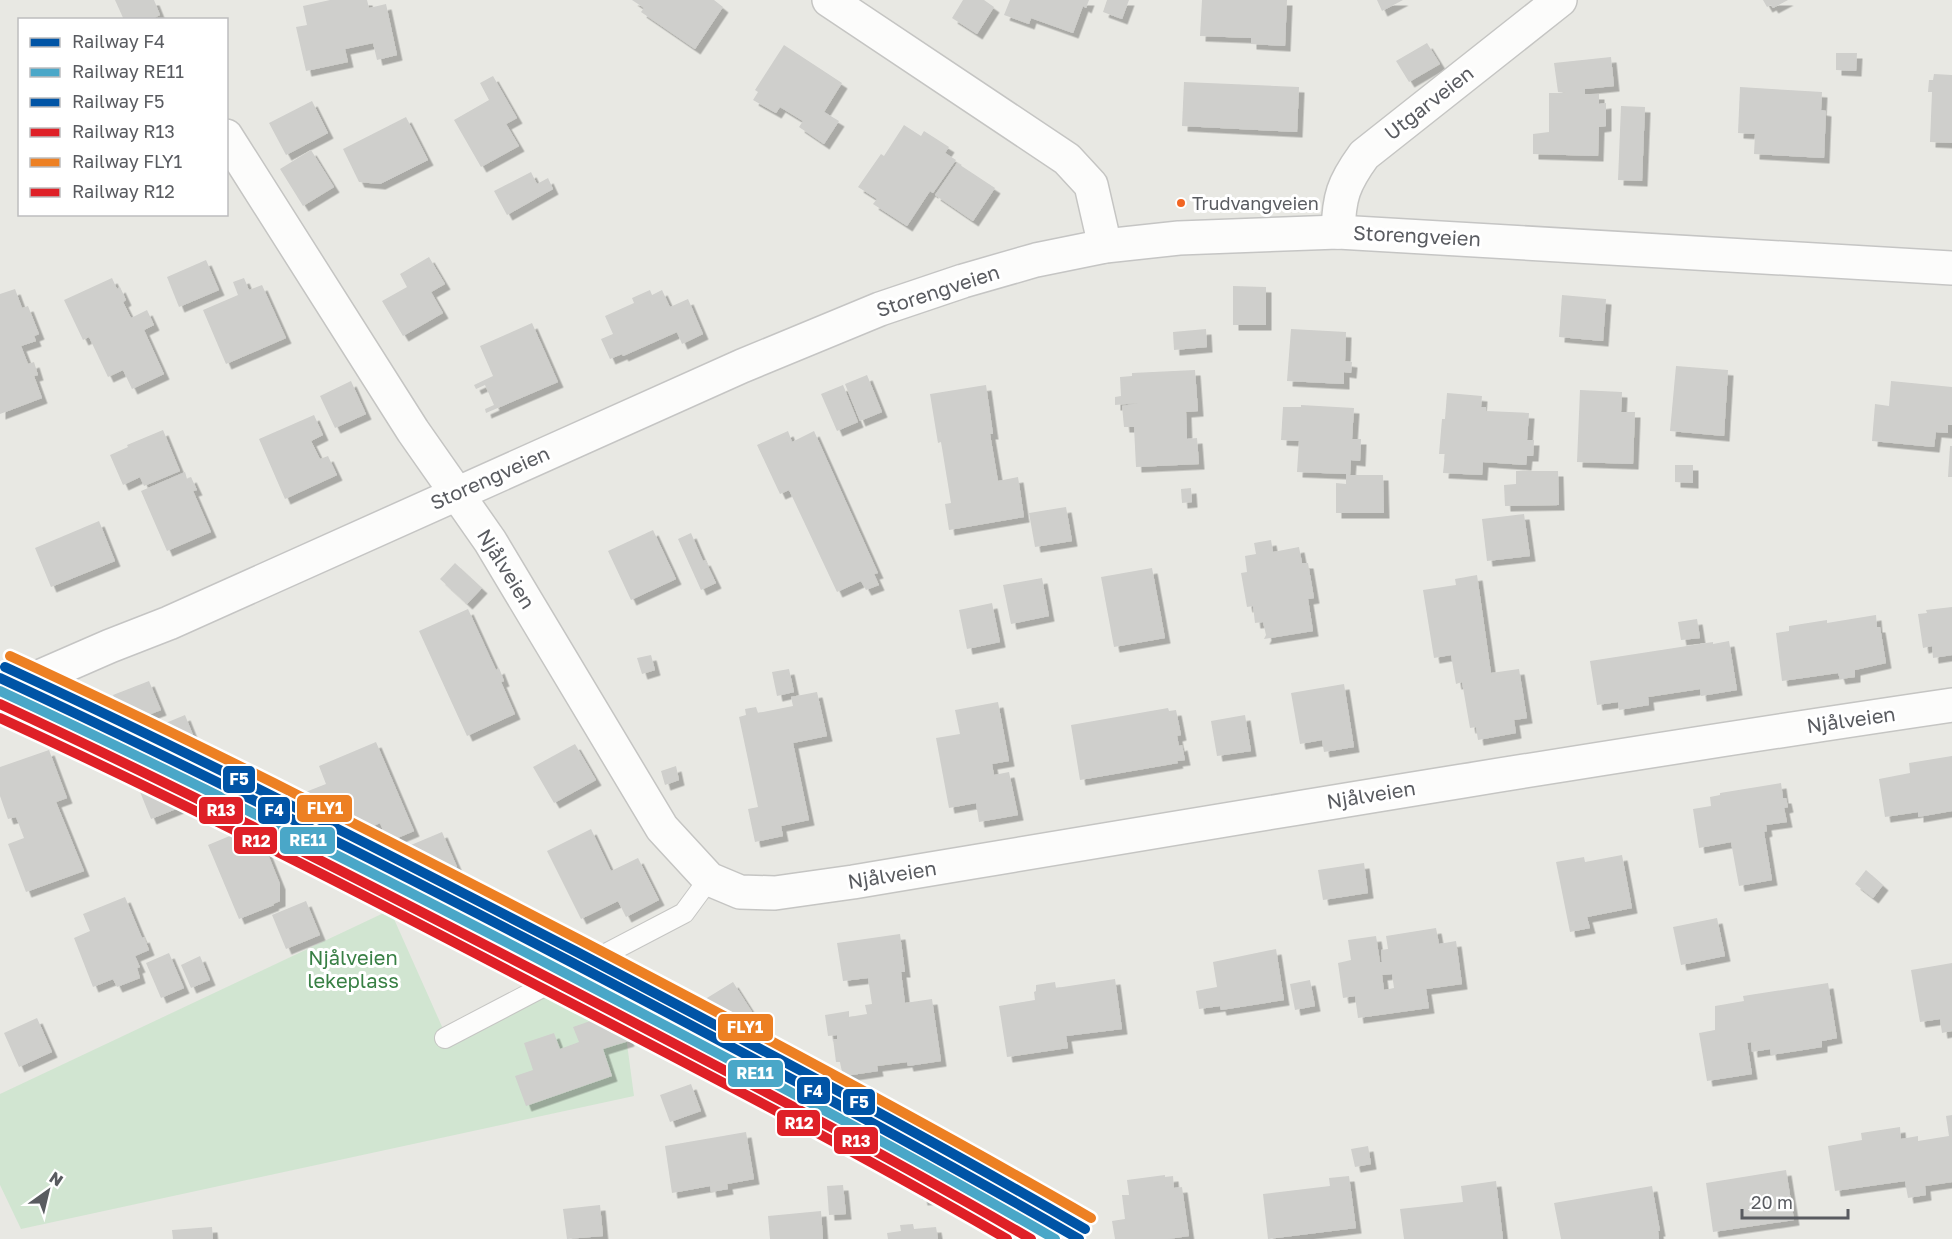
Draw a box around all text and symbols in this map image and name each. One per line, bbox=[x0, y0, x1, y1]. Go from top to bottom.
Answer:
legend bbox=[18, 18, 228, 216]
text: Railway F4 bbox=[72, 30, 165, 52]
text: Railway RE11 bbox=[72, 60, 184, 82]
street label: Utgarveien bbox=[1379, 60, 1478, 144]
text: Railway F5 bbox=[72, 90, 164, 112]
text: Railway R13 bbox=[72, 120, 175, 142]
text: Railway FLY1 bbox=[72, 150, 183, 172]
text: Railway R12 bbox=[72, 180, 175, 202]
place label: Trudvangveien bbox=[1192, 192, 1319, 214]
marker: Trudvangveien bbox=[1175, 197, 1187, 209]
street label: Storengveien bbox=[1353, 220, 1482, 250]
street label: Storengveien bbox=[873, 259, 1002, 321]
street label: Storengveien bbox=[426, 440, 553, 514]
street label: Njålveien bbox=[473, 524, 541, 613]
street label: Njålveien bbox=[1805, 701, 1897, 737]
line badge: F5 bbox=[222, 765, 256, 794]
text: F5 bbox=[229, 769, 249, 789]
street label: Njålveien bbox=[1325, 775, 1417, 813]
line badge: FLY1 bbox=[296, 794, 353, 823]
line badge: R13 bbox=[198, 796, 244, 825]
line badge: F4 bbox=[257, 796, 291, 825]
text: FLY1 bbox=[307, 798, 343, 818]
text: R13 bbox=[206, 800, 236, 820]
text: F4 bbox=[264, 800, 284, 820]
line badge: R12 bbox=[233, 826, 278, 855]
line badge: RE11 bbox=[279, 826, 336, 855]
text: RE11 bbox=[289, 830, 327, 850]
text: R12 bbox=[241, 831, 271, 851]
street label: Njålveien bbox=[846, 855, 938, 893]
park label: Njålveien lekeplass bbox=[307, 945, 399, 992]
line badge: FLY1 bbox=[717, 1013, 774, 1042]
text: FLY1 bbox=[727, 1017, 763, 1037]
line badge: RE11 bbox=[727, 1059, 784, 1088]
text: RE11 bbox=[736, 1063, 774, 1083]
line badge: F4 bbox=[796, 1076, 831, 1105]
text: F4 bbox=[803, 1081, 823, 1101]
line badge: F5 bbox=[842, 1088, 876, 1116]
text: F5 bbox=[849, 1092, 869, 1112]
line badge: R12 bbox=[776, 1109, 821, 1137]
text: R12 bbox=[784, 1113, 814, 1133]
line badge: R13 bbox=[833, 1126, 879, 1155]
text: R13 bbox=[841, 1131, 871, 1151]
north arrow bbox=[18, 1161, 78, 1221]
text: N bbox=[46, 1167, 67, 1190]
scale bar bbox=[1742, 1182, 1848, 1220]
text: 20 m bbox=[1751, 1191, 1793, 1213]

